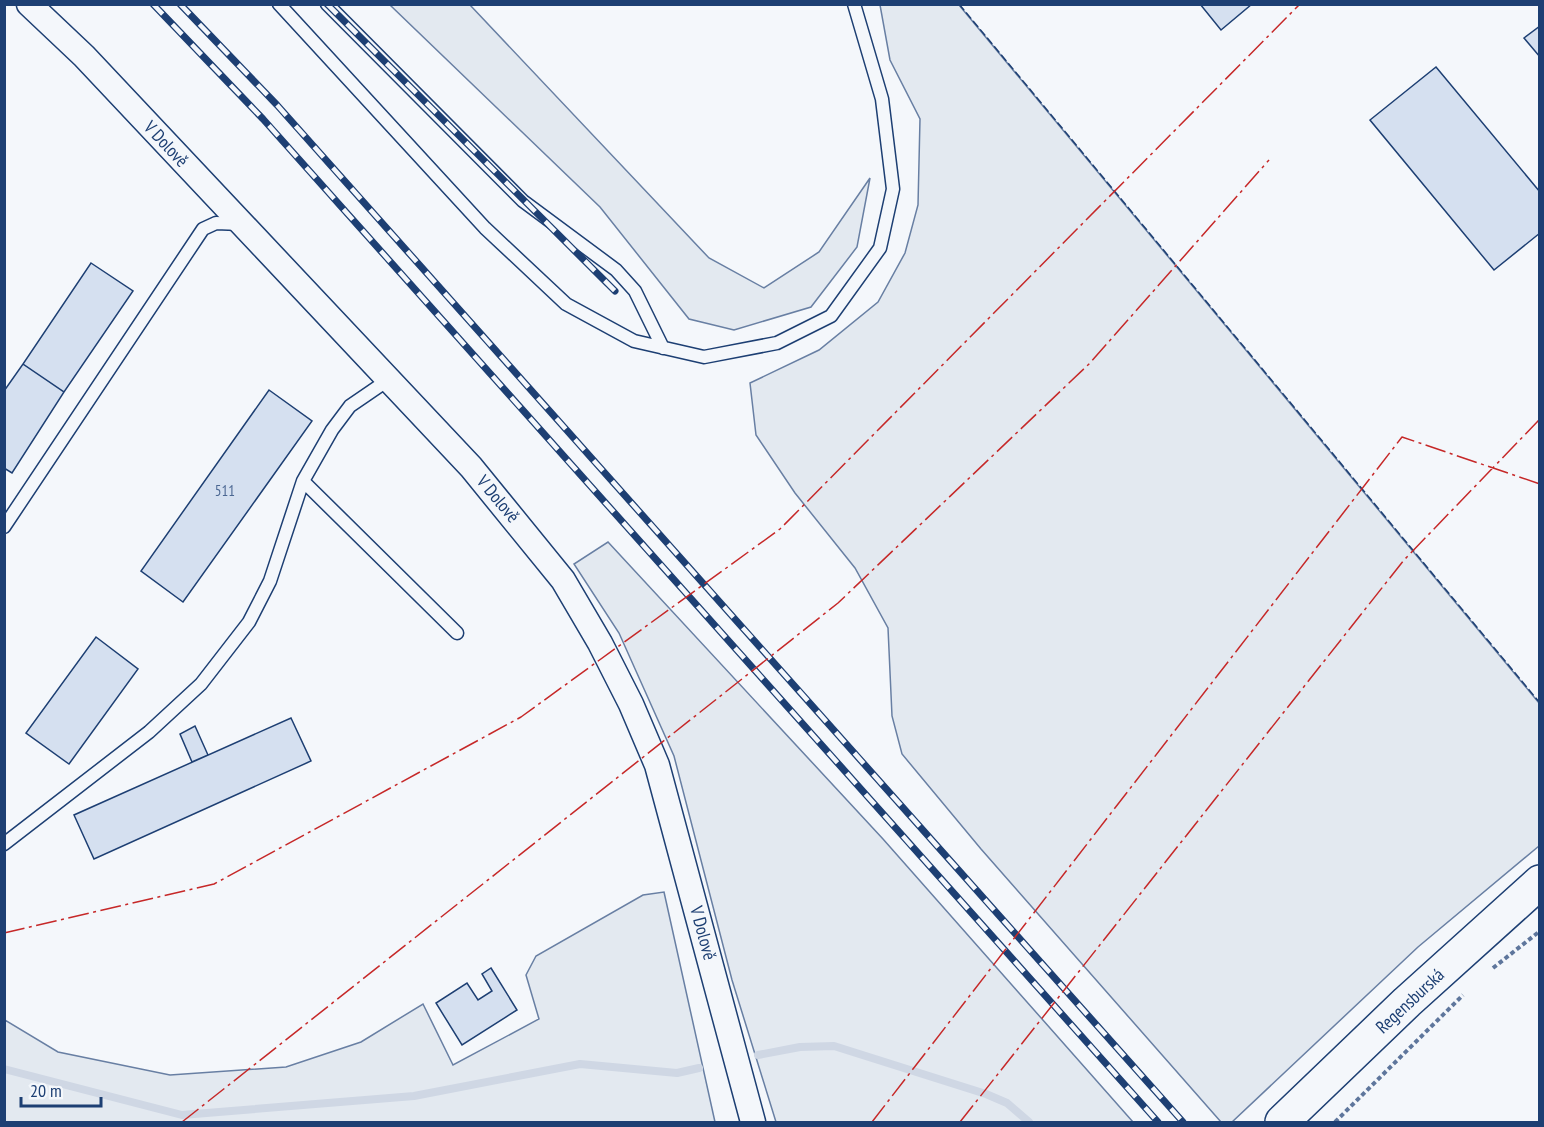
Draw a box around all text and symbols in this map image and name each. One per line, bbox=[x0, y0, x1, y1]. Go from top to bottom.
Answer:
street label: V Dolově bbox=[138, 115, 194, 172]
street label: V Dolově bbox=[471, 469, 525, 527]
house number: 511 bbox=[215, 481, 235, 500]
street label: V Dolově bbox=[685, 902, 722, 962]
street label: Regensburská bbox=[1371, 963, 1449, 1038]
scale bar bbox=[21, 1070, 100, 1108]
text: 20 m bbox=[30, 1079, 62, 1102]

